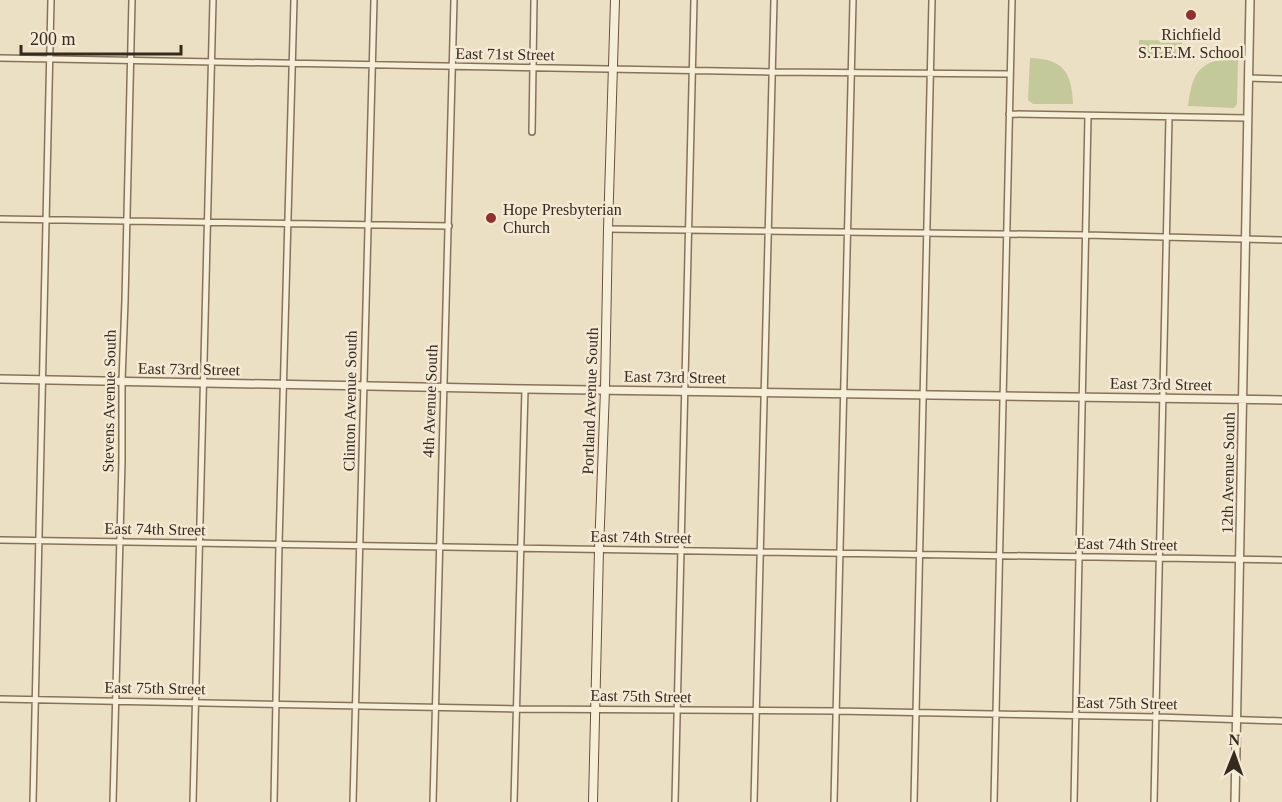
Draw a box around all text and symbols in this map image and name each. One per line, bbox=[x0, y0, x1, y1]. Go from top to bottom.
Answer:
marker: Richfield S.T.E.M. School bbox=[1184, 8, 1198, 22]
scale bar bbox=[21, 18, 182, 56]
place label: Richfield S.T.E.M. School bbox=[1138, 26, 1245, 61]
text: 200 m bbox=[30, 29, 76, 49]
street label: East 71st Street bbox=[455, 45, 555, 63]
place label: Hope Presbyterian Church bbox=[503, 201, 622, 236]
marker: Hope Presbyterian Church bbox=[484, 211, 498, 225]
street label: Portland Avenue South bbox=[579, 327, 601, 475]
street label: Stevens Avenue South bbox=[99, 329, 119, 473]
street label: Clinton Avenue South bbox=[340, 330, 360, 472]
street label: 4th Avenue South bbox=[420, 344, 440, 458]
street label: East 73rd Street bbox=[138, 360, 241, 378]
street label: East 73rd Street bbox=[624, 368, 727, 386]
street label: East 73rd Street bbox=[1110, 375, 1213, 393]
street label: 12th Avenue South bbox=[1218, 412, 1238, 534]
street label: East 74th Street bbox=[104, 520, 206, 538]
street label: East 74th Street bbox=[590, 528, 692, 546]
street label: East 74th Street bbox=[1076, 535, 1178, 553]
street label: East 75th Street bbox=[104, 679, 206, 697]
street label: East 75th Street bbox=[590, 687, 692, 705]
street label: East 75th Street bbox=[1076, 694, 1178, 712]
north arrow bbox=[1204, 724, 1264, 784]
text: N bbox=[1228, 731, 1241, 748]

